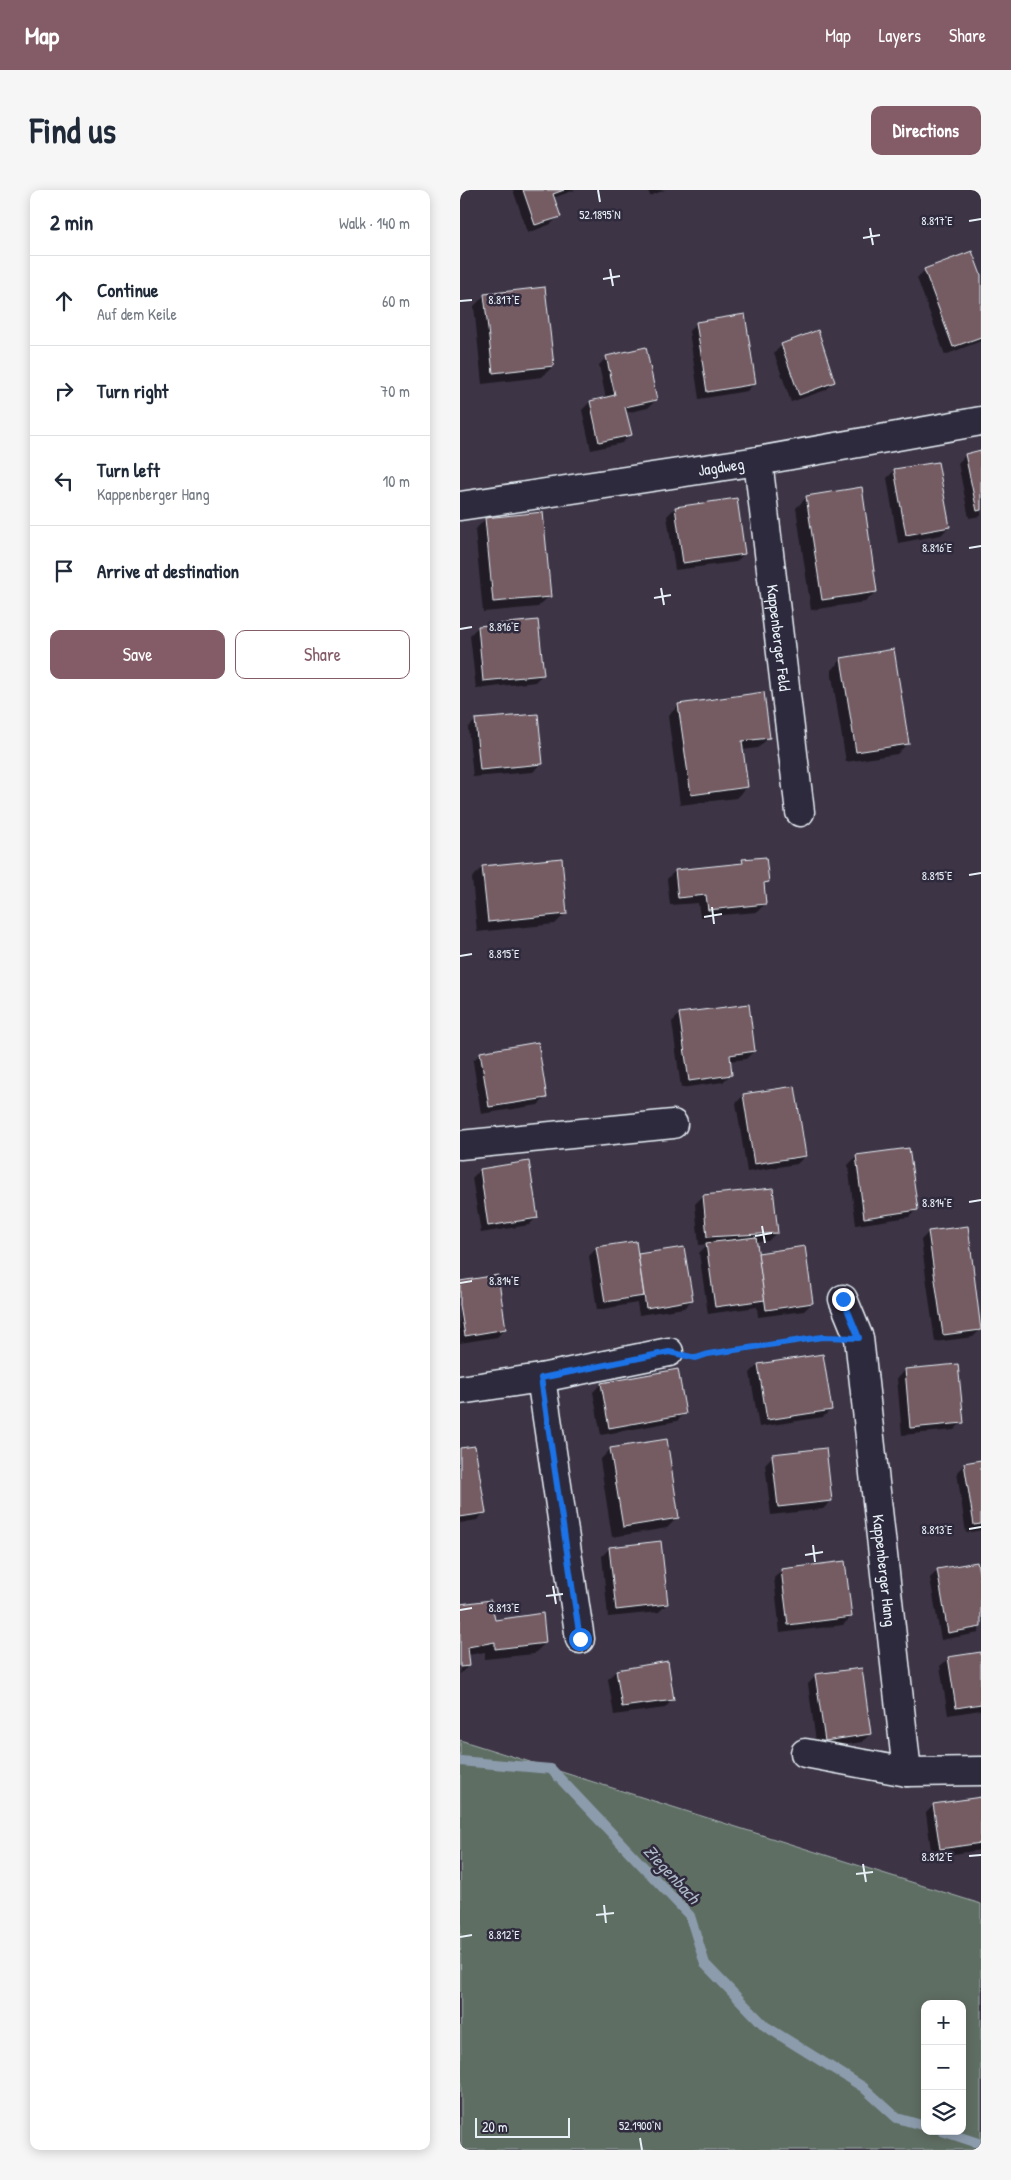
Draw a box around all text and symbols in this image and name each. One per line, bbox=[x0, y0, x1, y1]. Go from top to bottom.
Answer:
text: Map bbox=[25, 19, 59, 51]
text: Map bbox=[825, 23, 851, 48]
text: Layers bbox=[879, 23, 921, 48]
text: Share bbox=[949, 23, 986, 48]
button: Directions bbox=[871, 106, 981, 155]
text: Find us bbox=[30, 107, 116, 154]
text: 52.1895°N bbox=[579, 206, 621, 223]
text: 2 min bbox=[50, 208, 93, 237]
text: Walk · 140 m bbox=[339, 212, 410, 234]
text: 8.817°E bbox=[921, 212, 953, 229]
text: Continue bbox=[97, 277, 158, 303]
icon: ahead bbox=[50, 287, 78, 315]
text: 60 m bbox=[382, 290, 410, 312]
text: 8.817°E bbox=[488, 291, 520, 308]
text: Auf dem Keile bbox=[97, 303, 177, 325]
icon: right bbox=[50, 377, 78, 405]
text: Turn right bbox=[97, 378, 168, 404]
text: 70 m bbox=[380, 380, 410, 402]
street label: Jagdweg bbox=[696, 452, 746, 481]
text: Turn left bbox=[97, 457, 160, 483]
icon: left bbox=[50, 467, 78, 495]
text: 10 m bbox=[382, 470, 410, 492]
text: Kappenberger Hang bbox=[97, 483, 210, 505]
text: 8.816°E bbox=[922, 539, 953, 556]
icon: arrive bbox=[50, 557, 78, 585]
text: Arrive at destination bbox=[97, 558, 239, 584]
street label: Kappenberger Feld bbox=[762, 583, 796, 692]
text: 8.816°E bbox=[489, 618, 520, 635]
button: Save bbox=[50, 630, 225, 679]
button: Share bbox=[235, 630, 410, 679]
text: 8.815°E bbox=[922, 867, 953, 884]
text: 8.815°E bbox=[489, 945, 520, 962]
text: 8.814°E bbox=[922, 1194, 953, 1211]
text: 8.814°E bbox=[489, 1272, 520, 1289]
route end bbox=[832, 1288, 855, 1311]
street label: Kappenberger Hang bbox=[868, 1513, 902, 1628]
text: 8.813°E bbox=[922, 1521, 953, 1538]
text: 8.813°E bbox=[489, 1599, 520, 1616]
route start bbox=[569, 1628, 592, 1651]
water label: Ziegenbach bbox=[638, 1839, 707, 1910]
text: 8.812°E bbox=[921, 1848, 953, 1865]
text: 8.812°E bbox=[488, 1926, 520, 1943]
map controls bbox=[921, 2000, 966, 2135]
button: + bbox=[921, 2000, 966, 2045]
button: − bbox=[921, 2045, 966, 2090]
button: layers bbox=[921, 2090, 966, 2135]
scale bar bbox=[475, 2115, 570, 2138]
text: 20 m bbox=[482, 2117, 508, 2136]
text: 52.1900°N bbox=[619, 2117, 661, 2134]

